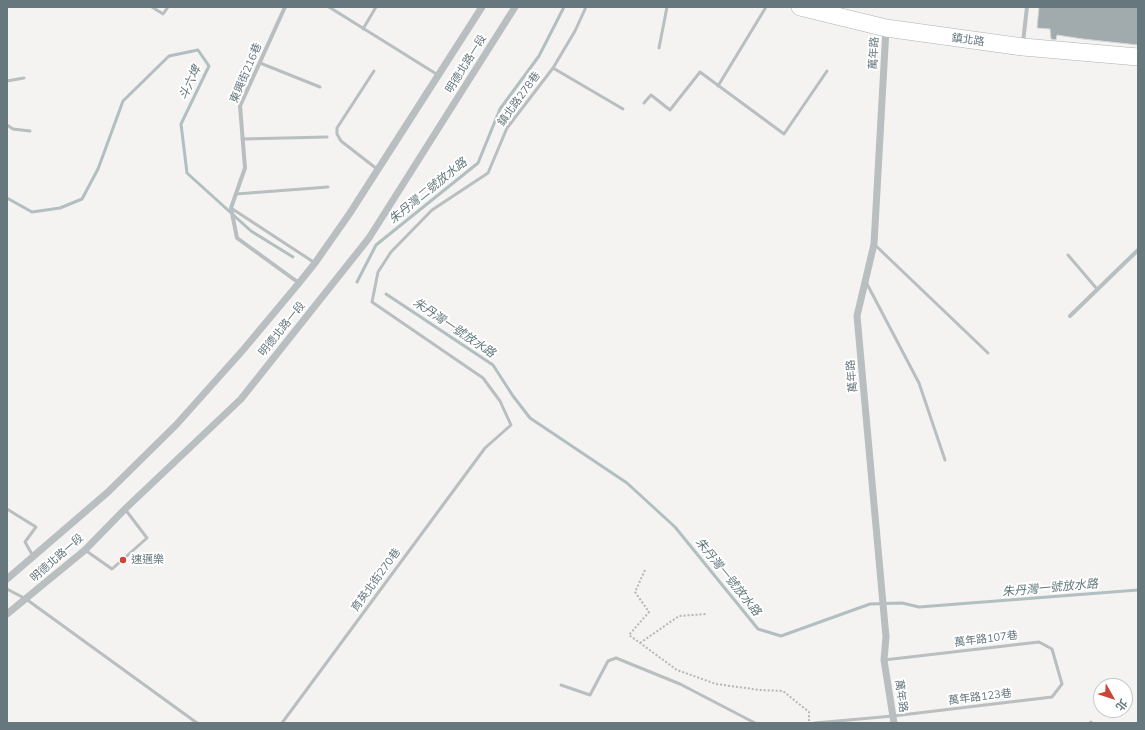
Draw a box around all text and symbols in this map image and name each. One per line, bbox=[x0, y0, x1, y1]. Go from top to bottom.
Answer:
street label: 鎮北路 bbox=[951, 31, 985, 49]
street label: 明德北路一段 bbox=[443, 33, 489, 95]
street label: 萬年路 bbox=[867, 36, 881, 70]
street label: 東興街216巷 bbox=[227, 41, 265, 105]
water label: 斗六埤 bbox=[176, 64, 204, 102]
street label: 鎮北路278巷 bbox=[495, 69, 543, 129]
water label: 朱丹灣二號放水路 bbox=[386, 155, 470, 227]
water label: 朱丹灣一號放水路 bbox=[410, 295, 498, 361]
street label: 明德北路一段 bbox=[256, 299, 308, 359]
street label: 萬年路 bbox=[844, 359, 860, 393]
street label: 明德北路一段 bbox=[28, 531, 86, 585]
water label: 朱丹灣一號放水路 bbox=[692, 535, 764, 619]
street label: 育英北街270巷 bbox=[349, 546, 403, 614]
place label: 速邁樂 bbox=[131, 553, 164, 567]
marker: 速邁樂 bbox=[118, 555, 128, 565]
water label: 朱丹灣一號放水路 bbox=[1002, 577, 1098, 599]
street label: 萬年路107巷 bbox=[954, 629, 1018, 649]
north arrow bbox=[1093, 678, 1133, 718]
street label: 萬年路 bbox=[892, 679, 910, 713]
street label: 萬年路123巷 bbox=[948, 687, 1012, 707]
text: 北 bbox=[1113, 696, 1130, 714]

